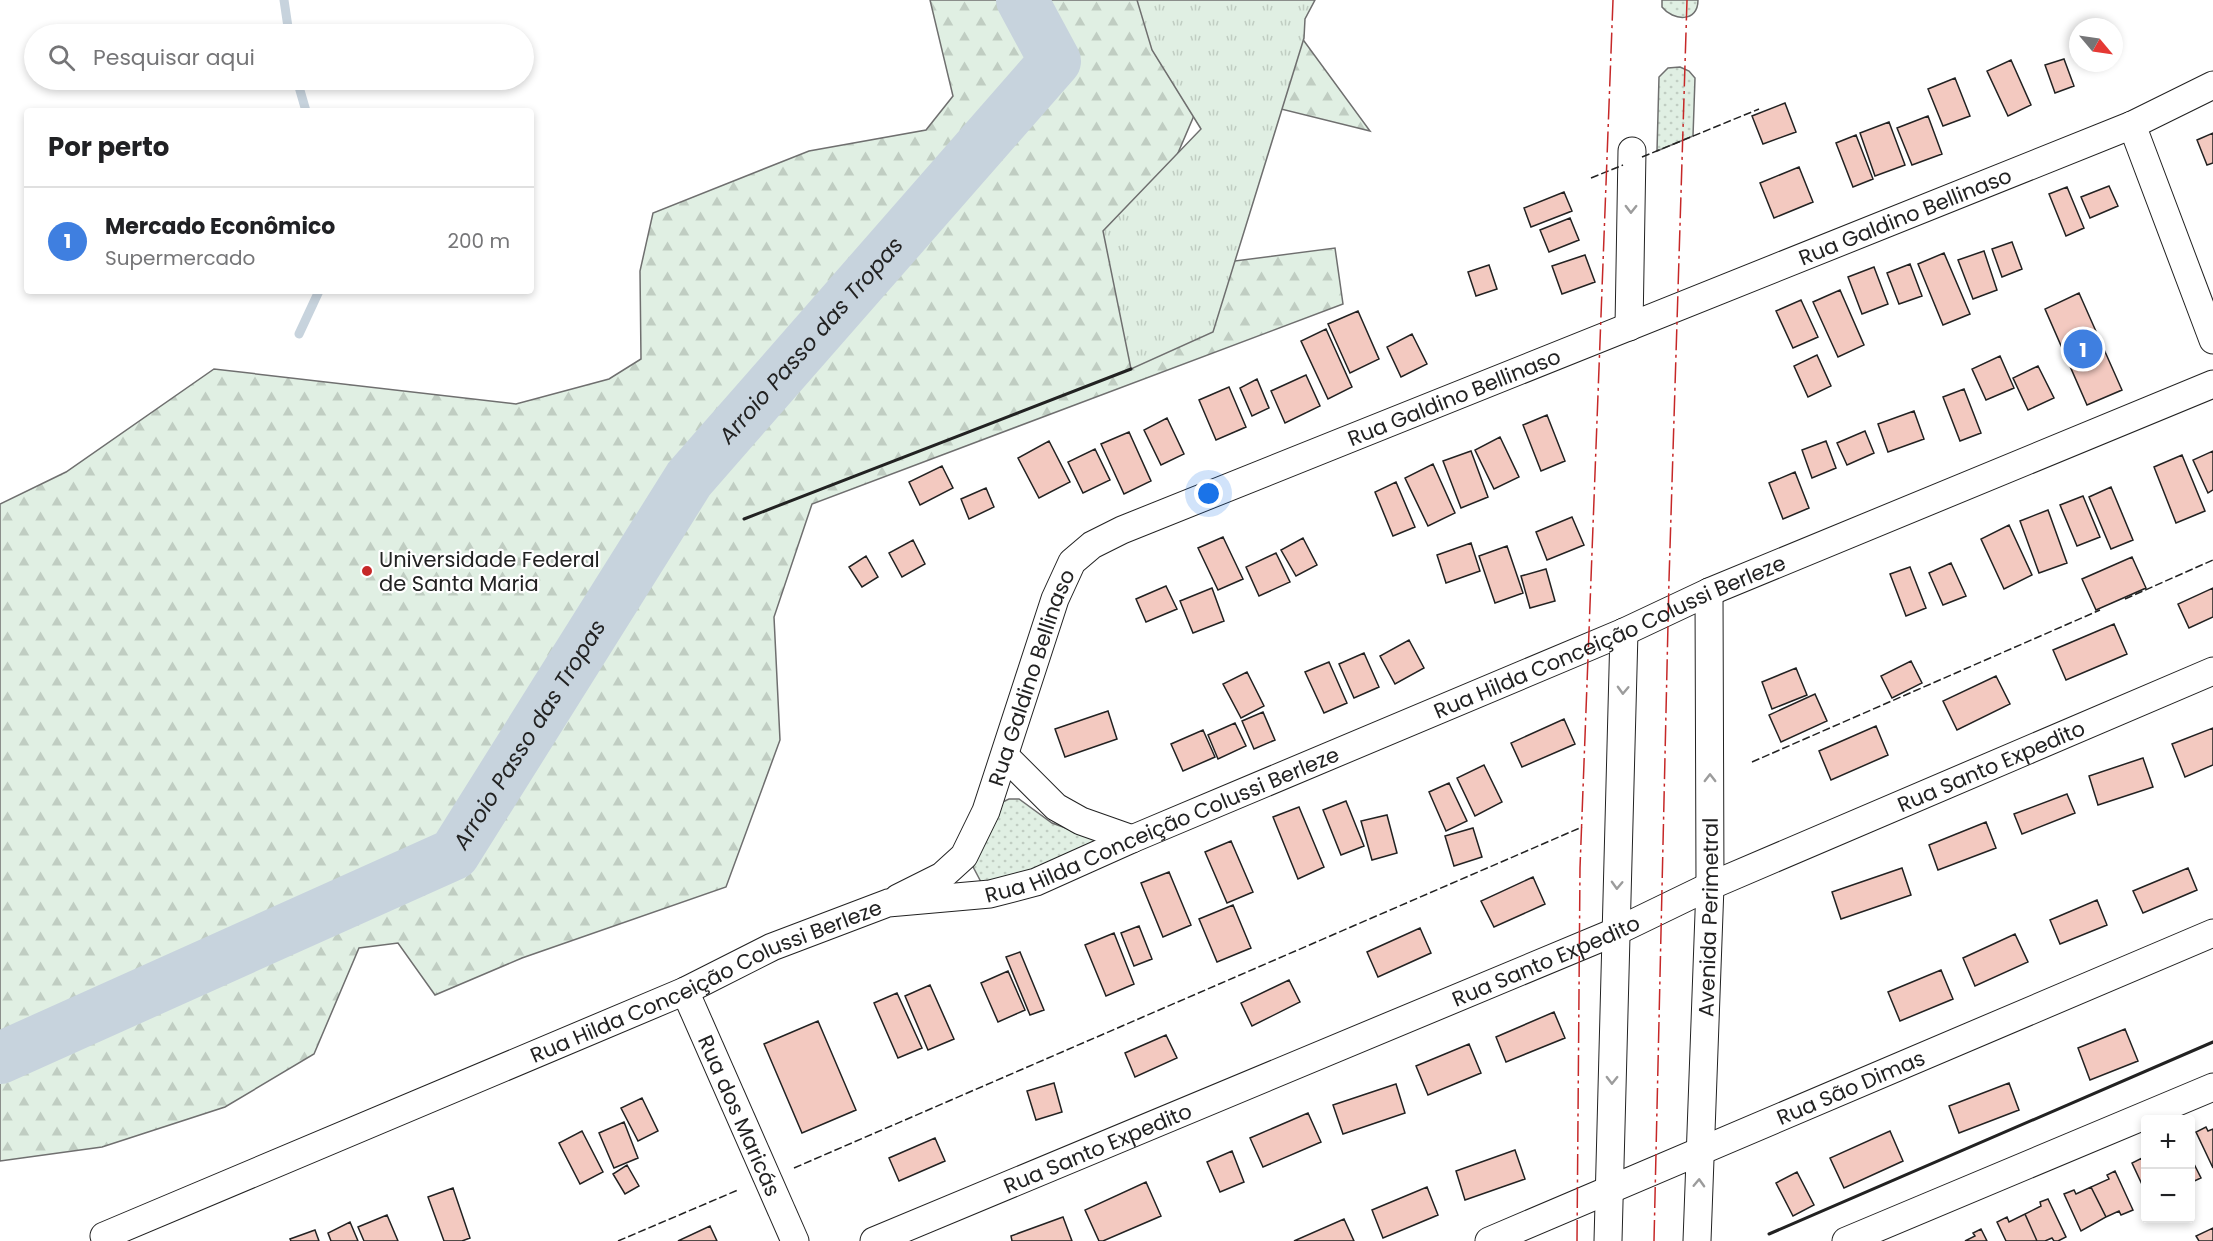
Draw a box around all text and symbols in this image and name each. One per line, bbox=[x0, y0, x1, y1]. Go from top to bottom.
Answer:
north arrow bbox=[2069, 18, 2123, 72]
search box bbox=[24, 24, 534, 90]
icon: search bbox=[45, 41, 78, 74]
text: Pesquisar aqui bbox=[93, 42, 255, 73]
text: Por perto bbox=[48, 129, 169, 165]
street label: Rua Galdino Bellinaso bbox=[1794, 160, 2016, 272]
one-way arrow bbox=[1625, 205, 1637, 214]
text: Mercado Econômico bbox=[105, 211, 335, 242]
text: 1 bbox=[64, 227, 71, 255]
text: 200 m bbox=[447, 227, 510, 255]
water label: Arroio Passo das Tropas bbox=[711, 230, 910, 451]
text: Supermercado bbox=[105, 244, 255, 272]
pin: 1 bbox=[2064, 326, 2102, 372]
street label: Rua Galdino Bellinaso bbox=[1343, 341, 1565, 453]
your location bbox=[1194, 479, 1223, 508]
place label: Universidade Federal de Santa Maria bbox=[379, 545, 600, 598]
street label: Rua Hilda Conceição Colussi Berleze bbox=[1429, 548, 1790, 725]
marker: Universidade Federal de Santa Maria bbox=[360, 564, 374, 578]
street label: Rua Galdino Bellinaso bbox=[981, 564, 1081, 789]
water label: Arroio Passo das Tropas bbox=[445, 613, 613, 856]
one-way arrow bbox=[1616, 686, 1629, 695]
street label: Rua Santo Expedito bbox=[1893, 713, 2089, 819]
street label: Rua Hilda Conceição Colussi Berleze bbox=[982, 739, 1343, 909]
one-way arrow bbox=[1704, 773, 1716, 782]
street label: Avenida Perimetral bbox=[1691, 818, 1725, 1017]
one-way arrow bbox=[1610, 881, 1623, 890]
street label: Rua Hilda Conceição Colussi Berleze bbox=[526, 892, 886, 1069]
street label: Rua Santo Expedito bbox=[1447, 908, 1645, 1013]
street label: Rua dos Maricás bbox=[692, 1030, 788, 1201]
street label: Rua São Dimas bbox=[1772, 1043, 1929, 1132]
one-way arrow bbox=[1606, 1076, 1618, 1085]
street label: Rua Santo Expedito bbox=[999, 1096, 1196, 1200]
map controls bbox=[2141, 1115, 2195, 1223]
button: + bbox=[2141, 1115, 2195, 1169]
button: − bbox=[2141, 1169, 2195, 1223]
one-way arrow bbox=[1693, 1178, 1705, 1187]

